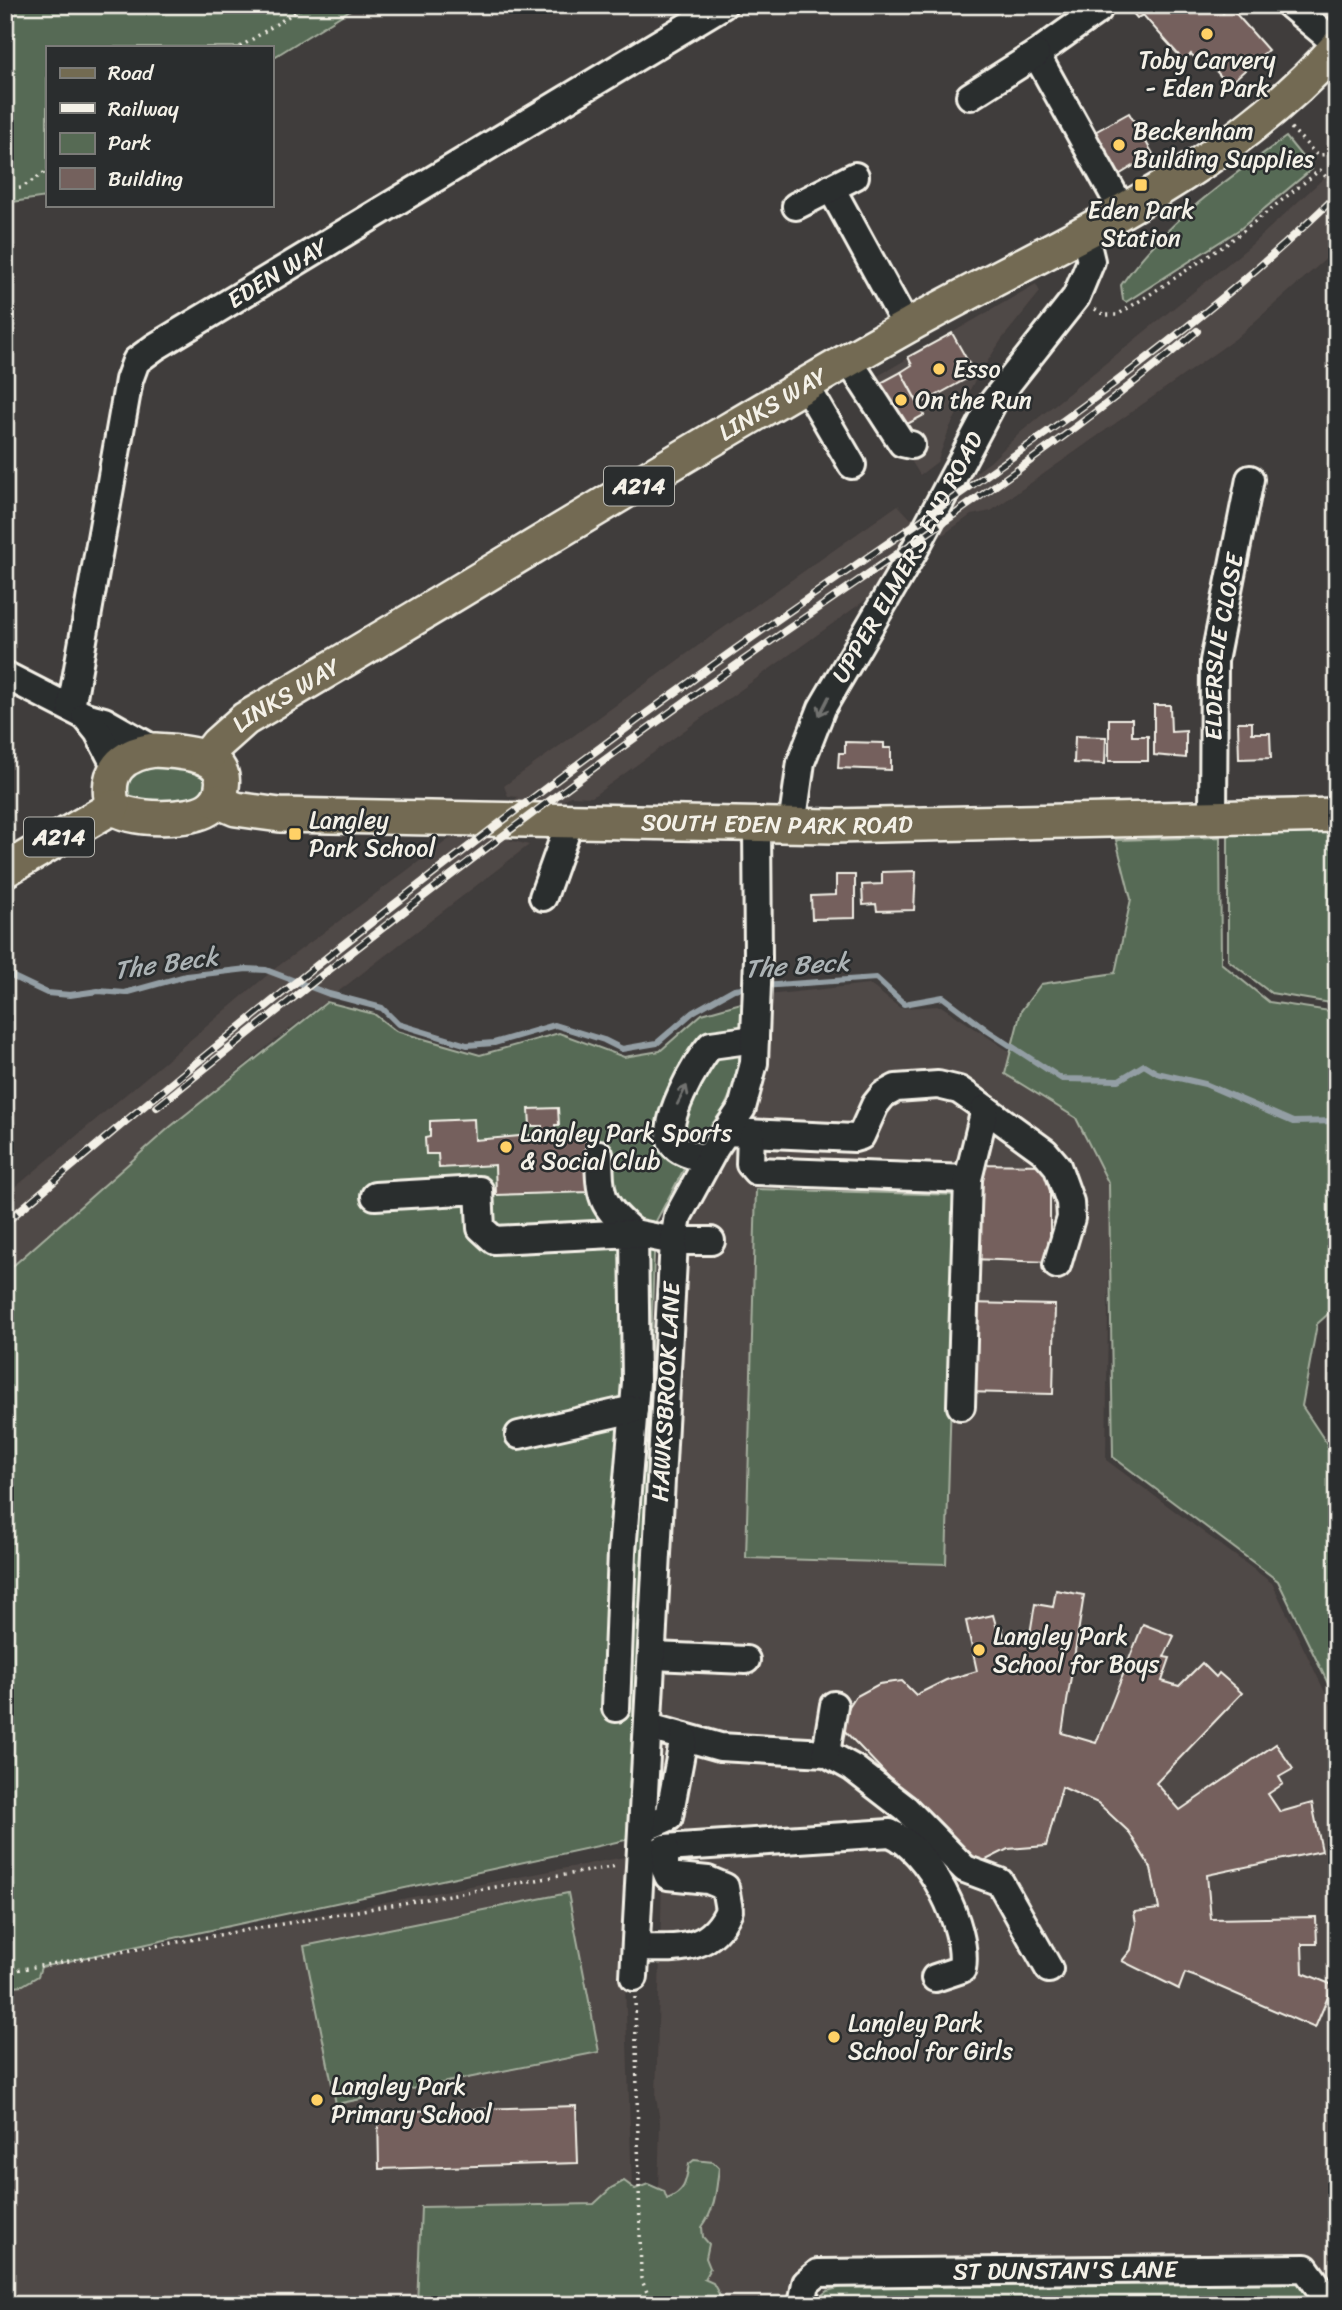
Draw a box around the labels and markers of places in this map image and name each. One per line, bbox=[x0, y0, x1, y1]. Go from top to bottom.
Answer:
marker: Toby Carvery - Eden Park bbox=[1199, 26, 1215, 42]
place label: Toby Carvery - Eden Park bbox=[1139, 39, 1276, 109]
place label: Beckenham Building Supplies bbox=[1133, 110, 1315, 180]
marker: Beckenham Building Supplies bbox=[1111, 137, 1127, 153]
marker: Eden Park Station bbox=[1133, 177, 1149, 193]
place label: Eden Park Station bbox=[1088, 189, 1195, 259]
place label: Esso bbox=[953, 348, 1001, 390]
marker: Esso bbox=[931, 361, 947, 377]
place label: On the Run bbox=[915, 379, 1032, 421]
marker: On the Run bbox=[893, 392, 909, 408]
place label: Langley Park School bbox=[309, 799, 436, 869]
marker: Langley Park School bbox=[287, 826, 303, 842]
place label: Langley Park Sports & Social Club bbox=[520, 1112, 733, 1182]
marker: Langley Park Sports & Social Club bbox=[498, 1139, 514, 1155]
place label: Langley Park School for Boys bbox=[993, 1615, 1160, 1685]
marker: Langley Park School for Boys bbox=[971, 1642, 987, 1658]
place label: Langley Park School for Girls bbox=[848, 2002, 1013, 2072]
marker: Langley Park School for Girls bbox=[826, 2029, 842, 2045]
place label: Langley Park Primary School bbox=[331, 2065, 493, 2135]
marker: Langley Park Primary School bbox=[309, 2092, 325, 2108]

